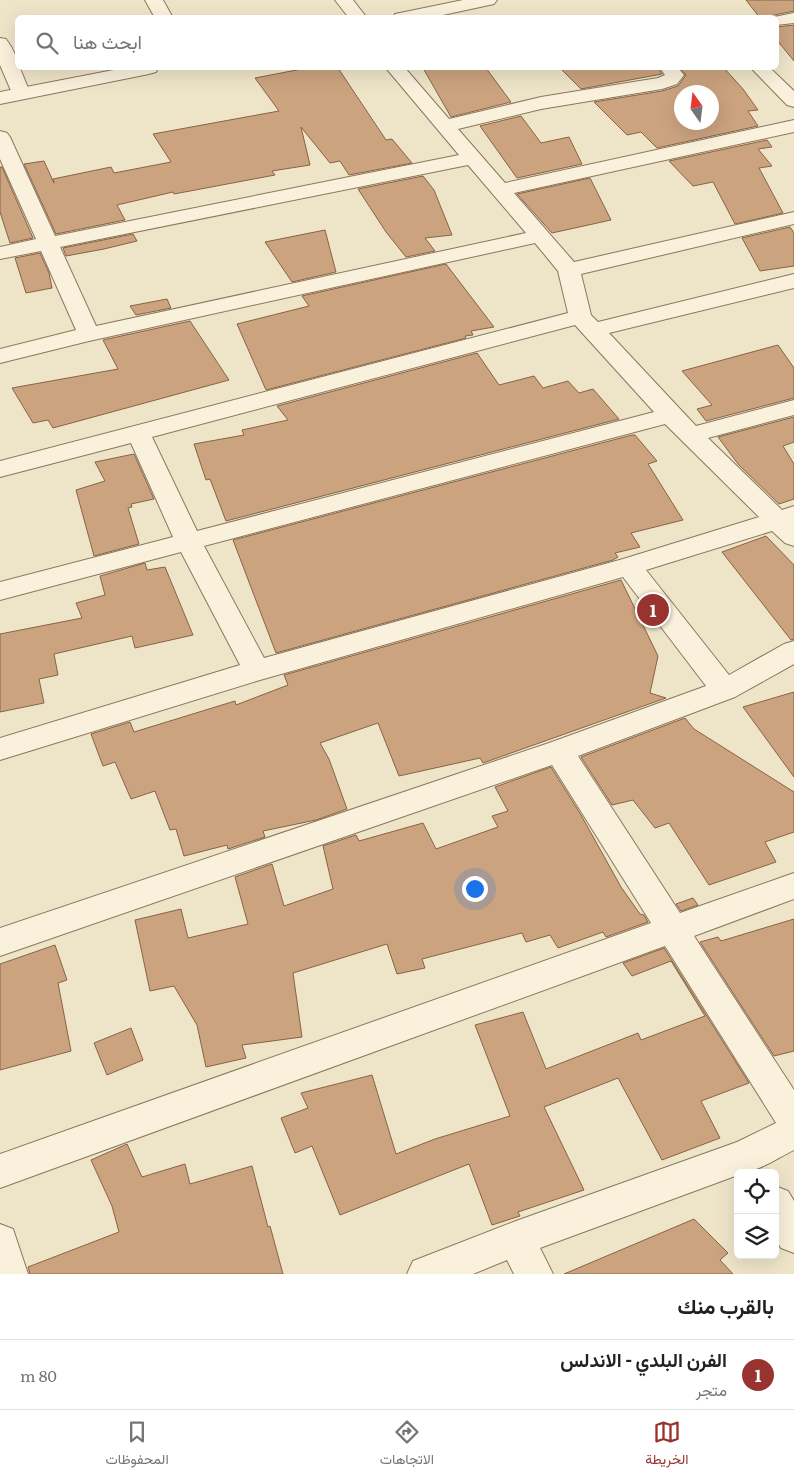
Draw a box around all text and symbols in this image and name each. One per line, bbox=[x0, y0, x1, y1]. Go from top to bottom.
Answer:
search box bbox=[15, 15, 779, 70]
text: ابحث هنا bbox=[73, 27, 142, 55]
icon: search bbox=[33, 29, 61, 57]
north arrow bbox=[674, 85, 719, 130]
pin: 1 bbox=[637, 591, 669, 629]
your location bbox=[462, 876, 488, 902]
map controls bbox=[734, 1169, 779, 1259]
button: locate bbox=[734, 1169, 779, 1214]
button: layers bbox=[734, 1214, 779, 1259]
text: بالقرب منك bbox=[678, 1289, 774, 1320]
text: الفرن البلدي - الاندلس bbox=[560, 1345, 727, 1373]
text: 80 m bbox=[20, 1363, 57, 1387]
text: 1 bbox=[755, 1363, 761, 1387]
text: متجر bbox=[696, 1377, 727, 1401]
tab: المحفوظات bbox=[106, 1418, 169, 1472]
tab: الاتجاهات bbox=[380, 1418, 434, 1472]
tab: الخريطة bbox=[645, 1418, 688, 1472]

